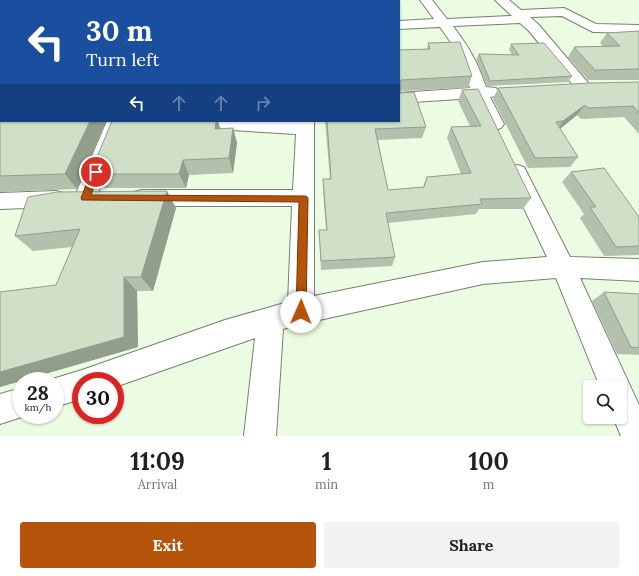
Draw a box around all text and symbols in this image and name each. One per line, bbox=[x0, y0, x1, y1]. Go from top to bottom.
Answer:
text: 30 m bbox=[86, 13, 153, 49]
icon: left bbox=[20, 16, 72, 68]
text: Turn left bbox=[86, 48, 159, 71]
icon: left bbox=[126, 92, 148, 114]
icon: ahead bbox=[168, 92, 190, 114]
icon: ahead bbox=[210, 92, 232, 114]
icon: right bbox=[252, 92, 274, 114]
pin bbox=[79, 155, 113, 189]
icon: arrive bbox=[85, 161, 107, 183]
position arrow bbox=[280, 291, 322, 333]
speed limit sign: 30 bbox=[72, 372, 124, 424]
text: 28 bbox=[27, 380, 49, 405]
map controls bbox=[583, 380, 627, 424]
button: search bbox=[583, 380, 627, 424]
text: km/h bbox=[24, 401, 52, 414]
text: 11:09 bbox=[130, 446, 185, 477]
text: 1 bbox=[322, 446, 332, 477]
text: 100 bbox=[468, 446, 509, 477]
text: Arrival bbox=[138, 476, 177, 493]
text: min bbox=[315, 476, 338, 493]
text: m bbox=[483, 476, 494, 493]
button: Exit bbox=[20, 522, 316, 568]
button: Share bbox=[324, 522, 619, 568]

